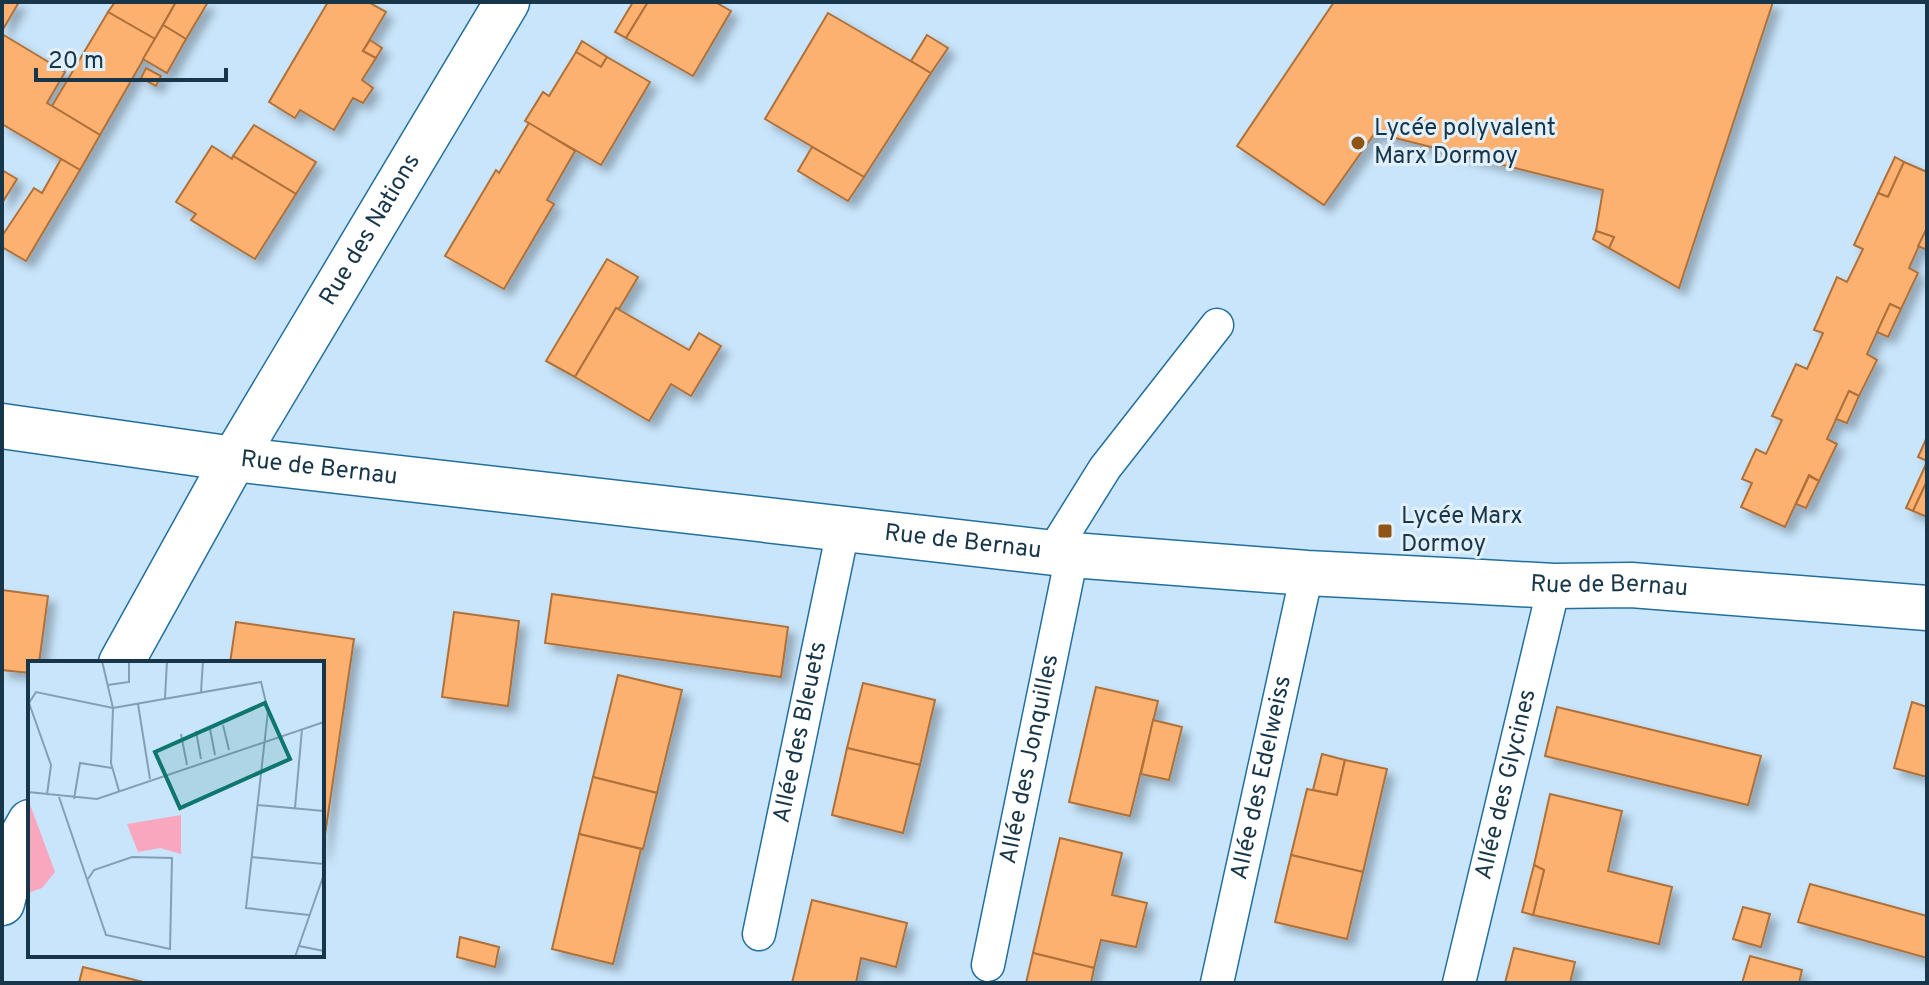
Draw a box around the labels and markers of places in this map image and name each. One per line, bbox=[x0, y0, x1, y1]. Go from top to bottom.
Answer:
place label: Lycée polyvalent Marx Dormoy bbox=[1374, 114, 1556, 172]
marker: Lycée polyvalent Marx Dormoy bbox=[1349, 134, 1367, 152]
place label: Lycée Marx Dormoy bbox=[1401, 502, 1523, 560]
marker: Lycée Marx Dormoy bbox=[1376, 522, 1394, 540]

